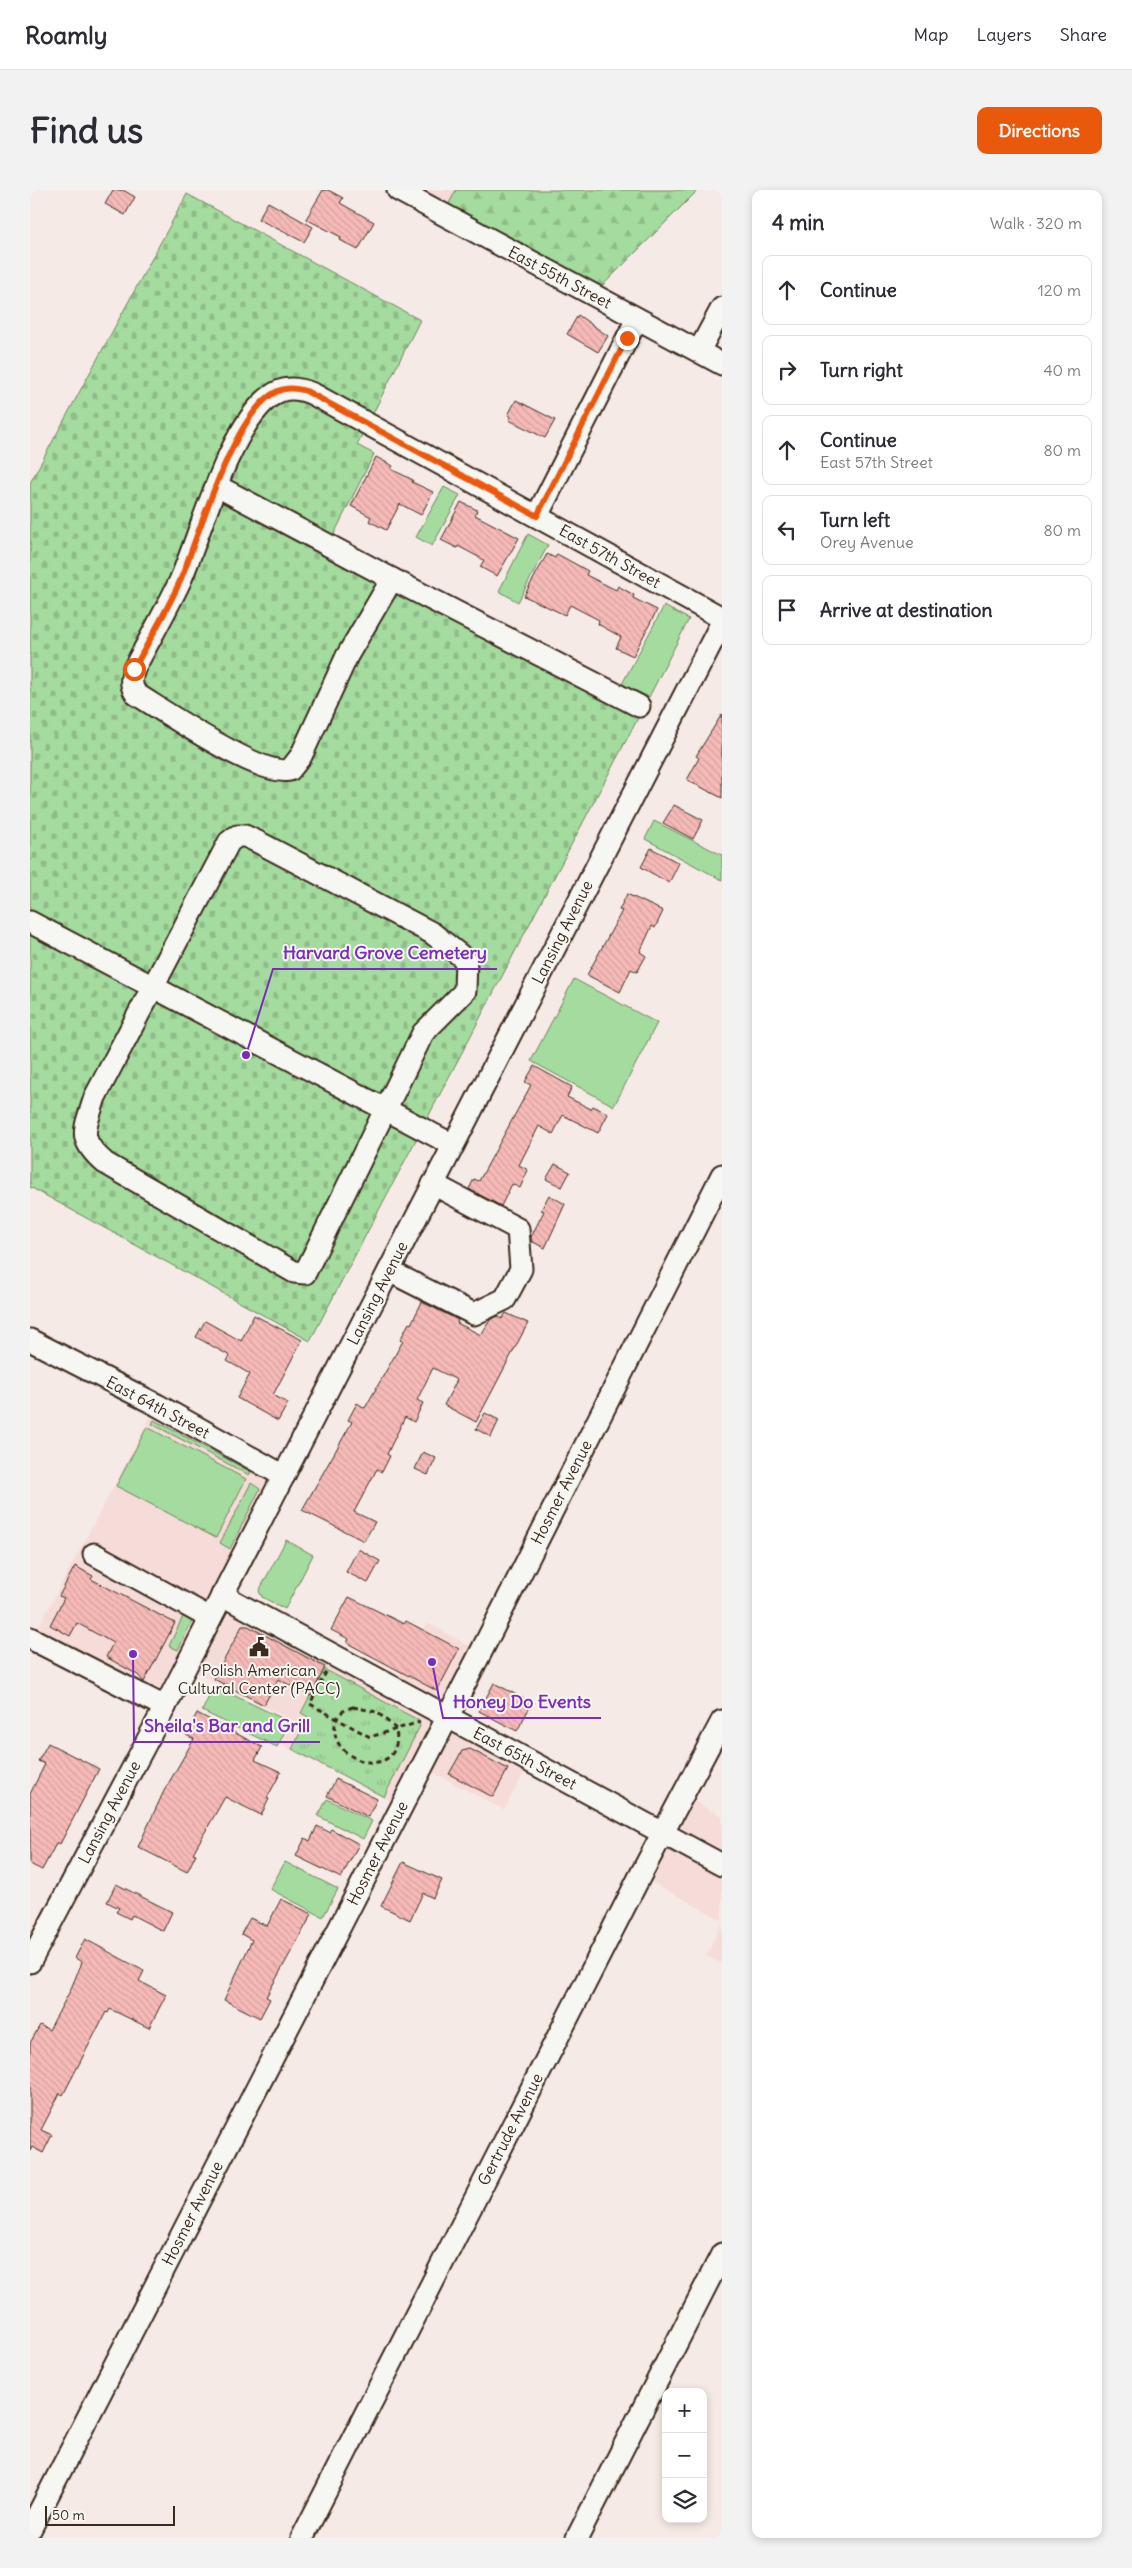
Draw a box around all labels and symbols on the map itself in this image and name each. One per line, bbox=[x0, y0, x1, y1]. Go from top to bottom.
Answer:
street label: East 55th Street bbox=[505, 241, 616, 313]
route end bbox=[616, 327, 639, 350]
street label: East 57th Street bbox=[556, 520, 665, 592]
route start bbox=[123, 658, 146, 681]
street label: Lansing Avenue bbox=[527, 877, 597, 987]
callout: Harvard Grove Cemetery bbox=[273, 936, 497, 969]
text: Harvard Grove Cemetery bbox=[283, 941, 487, 964]
street label: Lansing Avenue bbox=[342, 1238, 412, 1348]
street label: East 64th Street bbox=[103, 1371, 214, 1443]
street label: Hosmer Avenue bbox=[526, 1436, 596, 1548]
public building icon: Polish American Cultural Center (PACC) bbox=[248, 1636, 270, 1658]
place label: Polish American Cultural Center (PACC) bbox=[178, 1660, 341, 1698]
callout: Honey Do Events bbox=[443, 1685, 601, 1718]
text: Honey Do Events bbox=[453, 1690, 591, 1713]
callout: Sheila's Bar and Grill bbox=[134, 1709, 320, 1742]
text: Sheila's Bar and Grill bbox=[144, 1714, 310, 1737]
street label: East 65th Street bbox=[470, 1722, 581, 1794]
street label: Lansing Avenue bbox=[74, 1757, 144, 1867]
street label: Hosmer Avenue bbox=[342, 1797, 412, 1909]
street label: Gertrude Avenue bbox=[473, 2070, 547, 2188]
street label: Hosmer Avenue bbox=[157, 2157, 227, 2269]
scale bar bbox=[45, 2503, 175, 2526]

